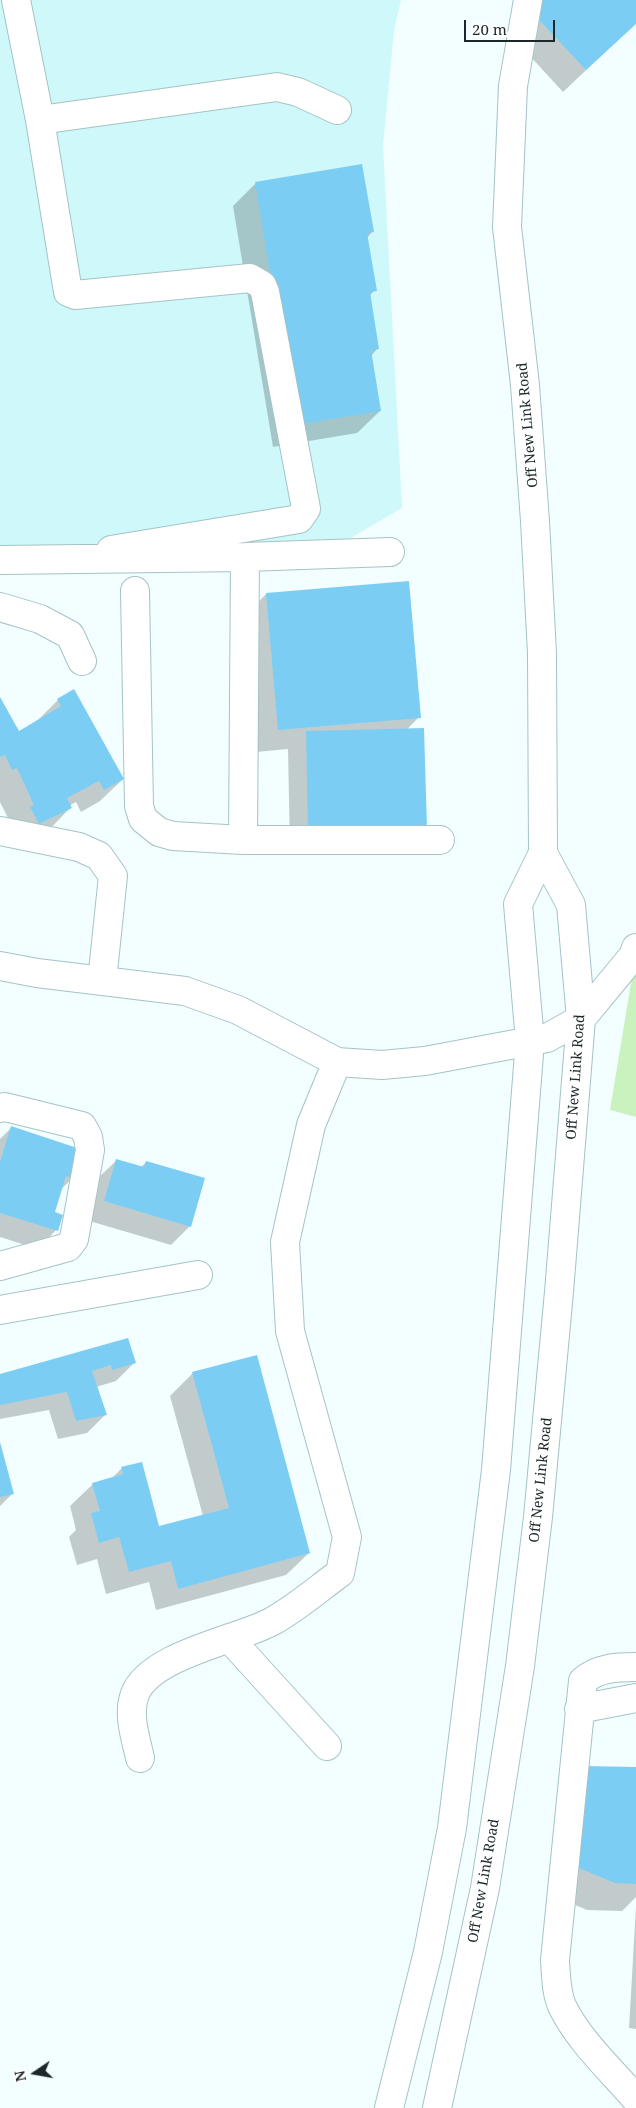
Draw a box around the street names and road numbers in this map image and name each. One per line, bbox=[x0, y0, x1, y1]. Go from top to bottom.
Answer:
street label: Off New Link Road bbox=[514, 362, 542, 488]
street label: Off New Link Road bbox=[563, 1014, 589, 1140]
street label: Off New Link Road bbox=[526, 1417, 556, 1543]
street label: Off New Link Road bbox=[465, 1818, 503, 1944]

